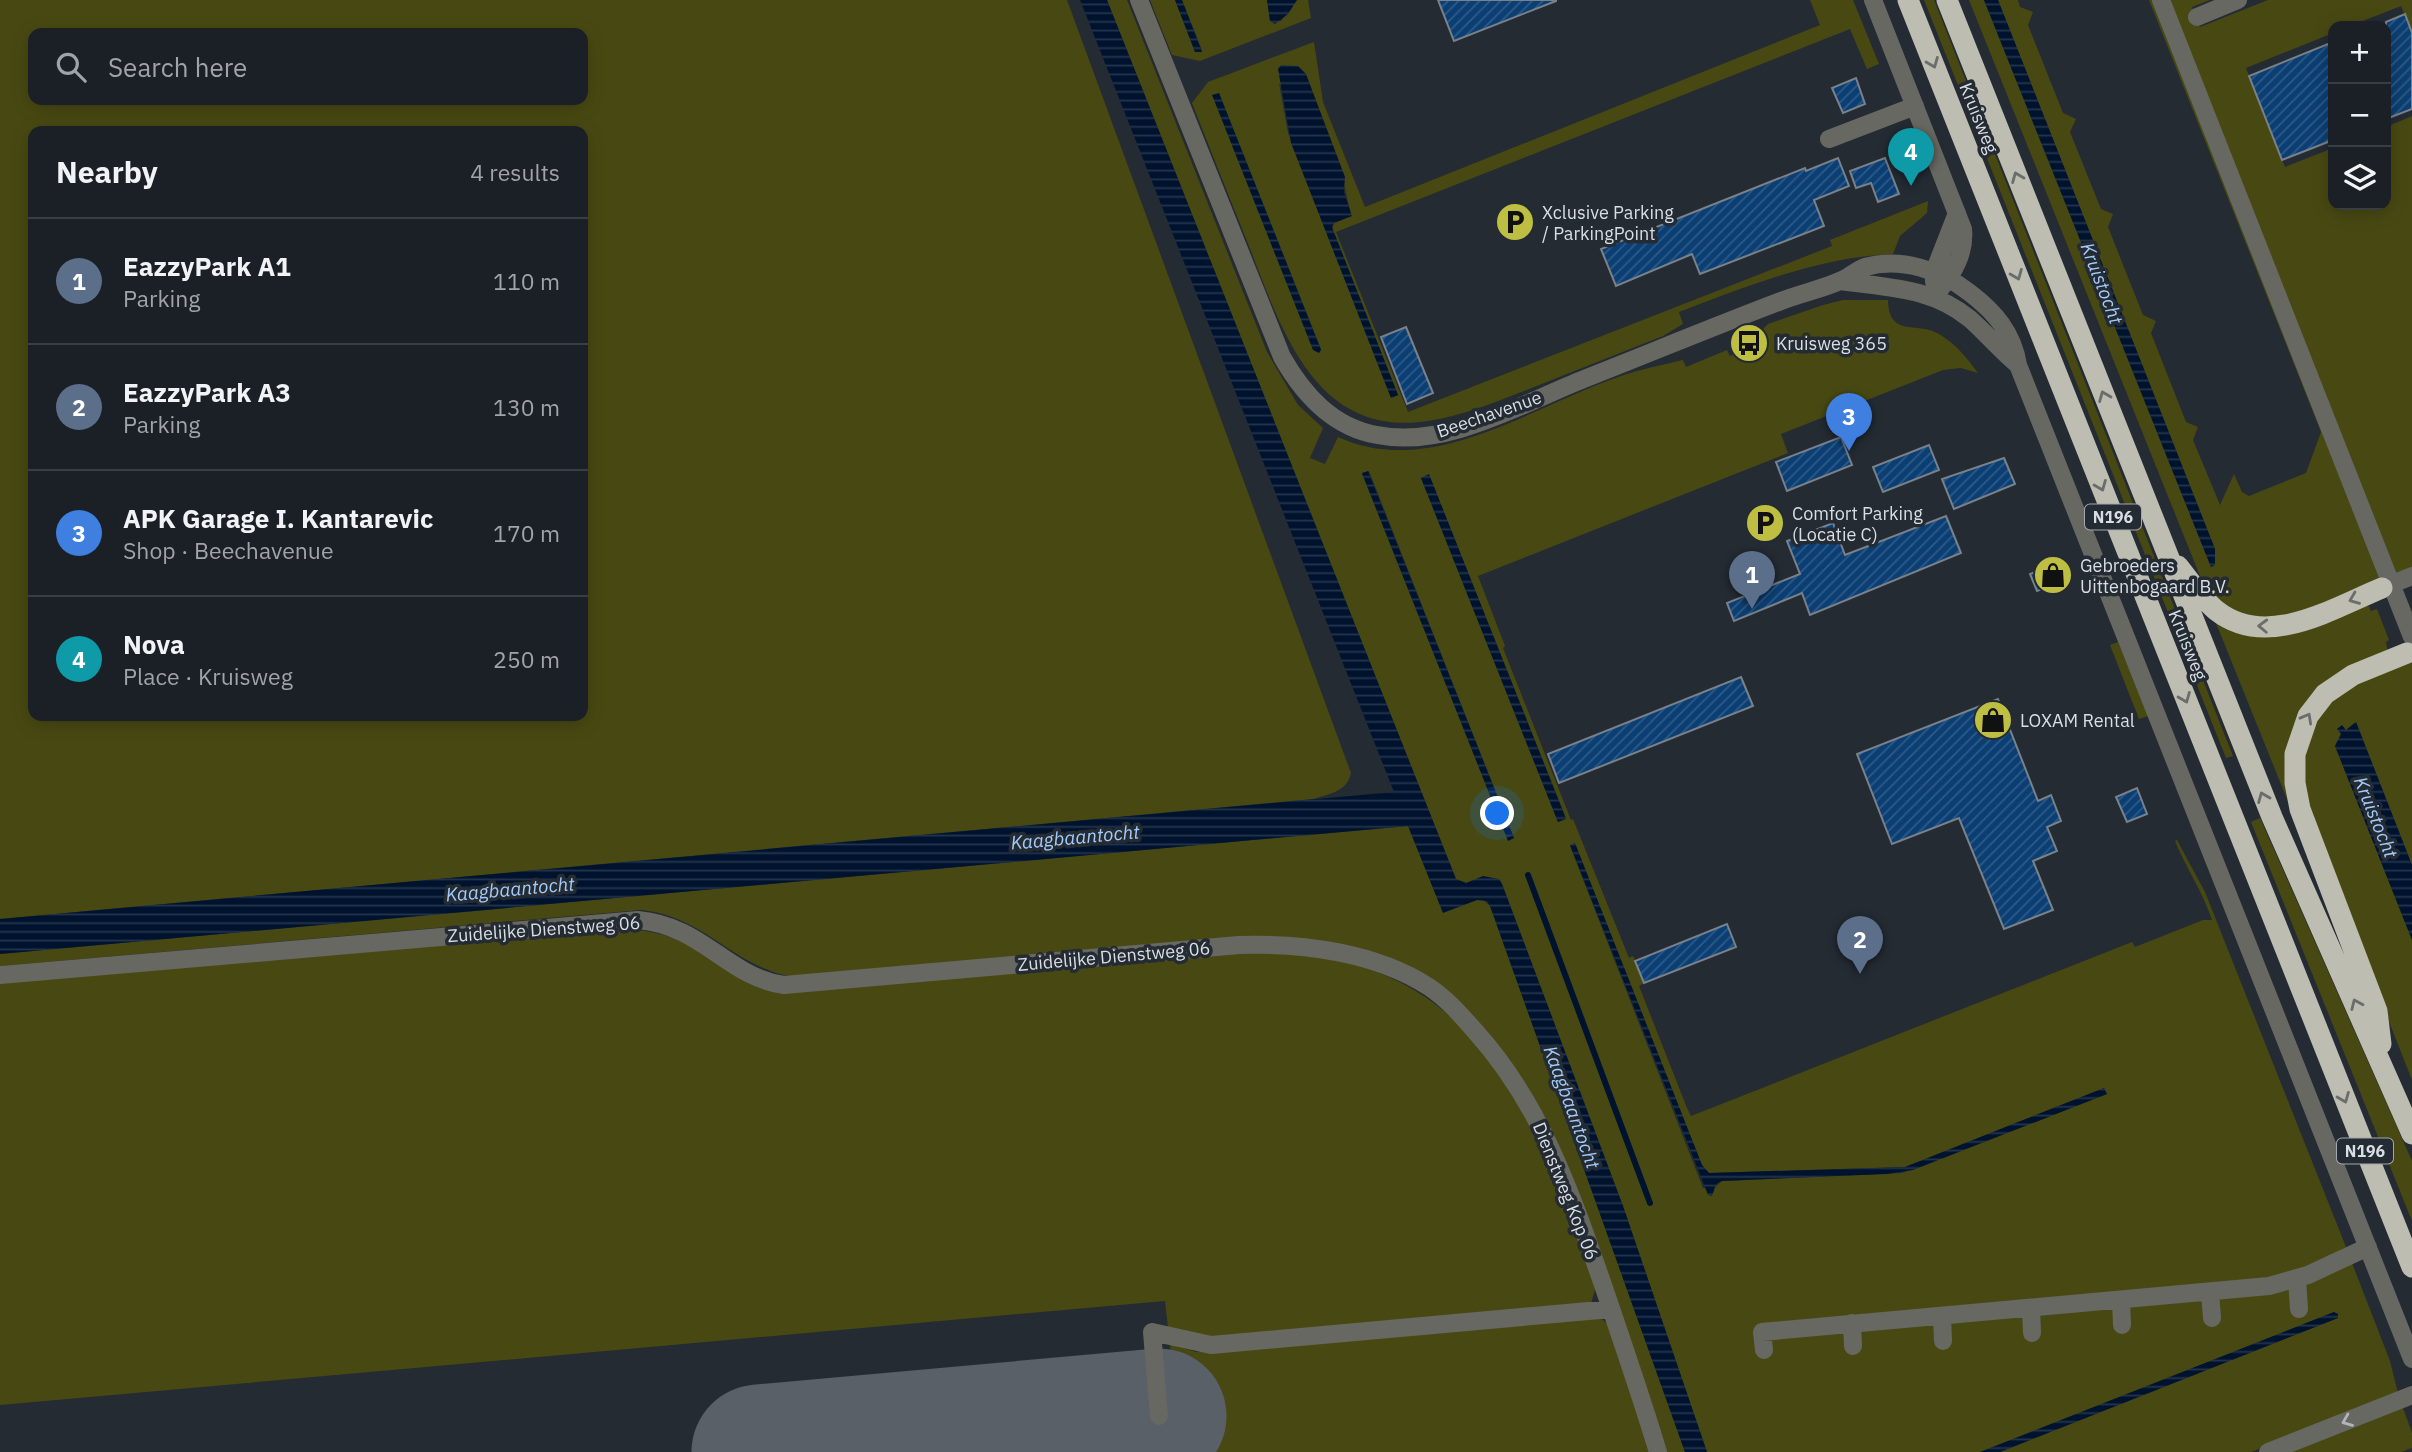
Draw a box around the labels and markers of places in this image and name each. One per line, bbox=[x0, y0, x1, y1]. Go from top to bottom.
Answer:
pin: 4 bbox=[1888, 128, 1934, 186]
parking icon: Xclusive Parking / ParkingPoint bbox=[1494, 201, 1536, 243]
place label: Xclusive Parking / ParkingPoint bbox=[1542, 201, 1674, 245]
bus stop icon: Kruisweg 365 bbox=[1728, 322, 1770, 364]
place label: Kruisweg 365 bbox=[1776, 332, 1887, 355]
pin: 3 bbox=[1826, 393, 1872, 451]
parking icon: Comfort Parking (Locatie C) bbox=[1744, 502, 1786, 544]
place label: Comfort Parking (Locatie C) bbox=[1792, 502, 1923, 546]
pin: 1 bbox=[1729, 551, 1775, 609]
shop icon: Gebroeders Uittenbogaard B.V. bbox=[2032, 554, 2074, 596]
place label: Gebroeders Uittenbogaard B.V. bbox=[2080, 554, 2230, 598]
shop icon: LOXAM Rental bbox=[1972, 699, 2014, 741]
place label: LOXAM Rental bbox=[2020, 709, 2135, 732]
pin: 2 bbox=[1837, 916, 1883, 974]

